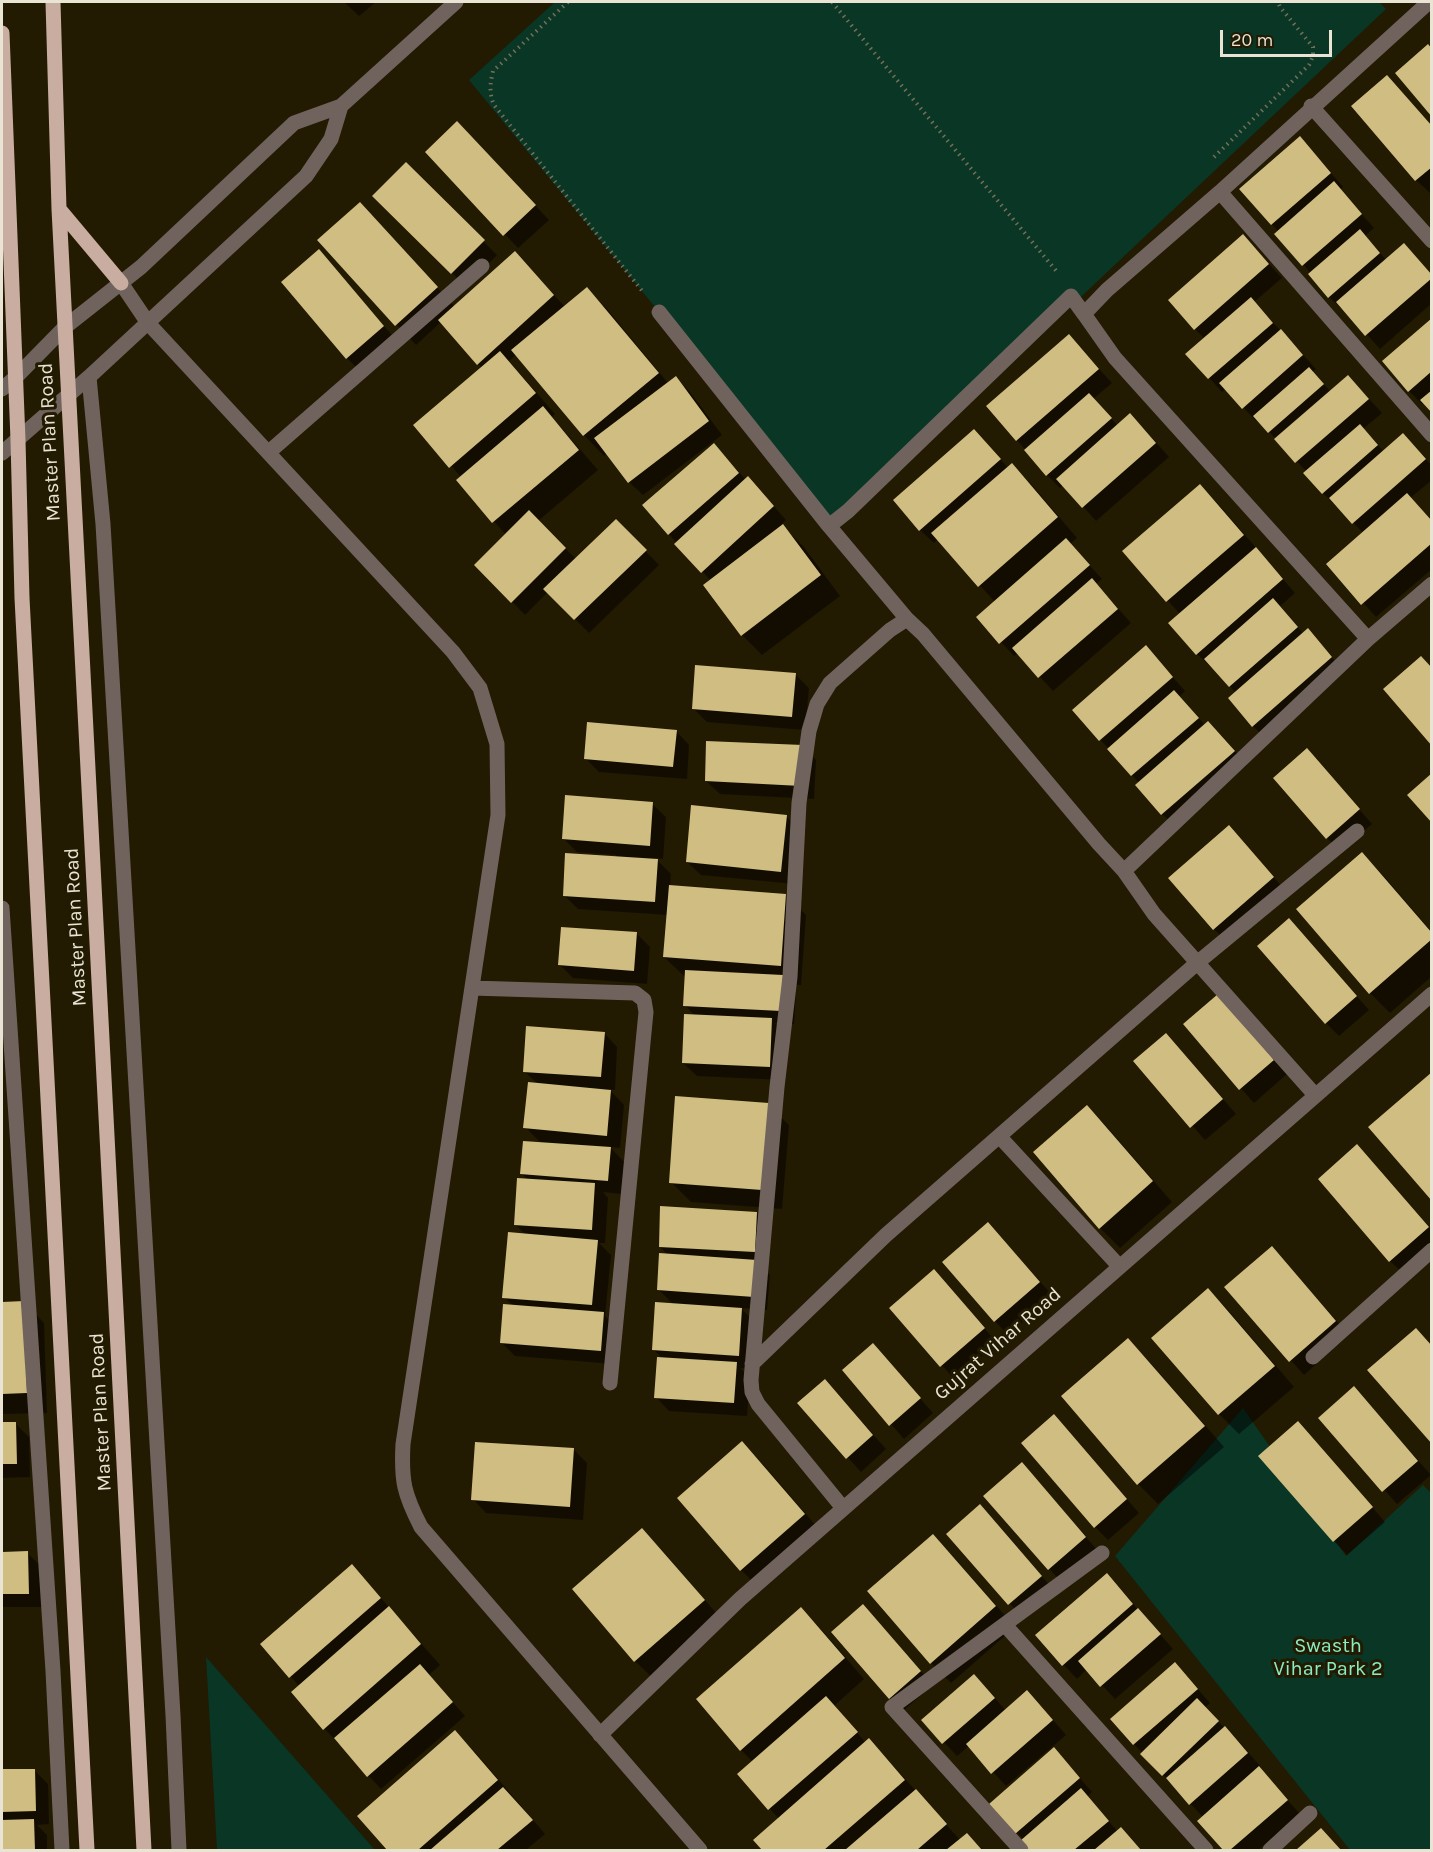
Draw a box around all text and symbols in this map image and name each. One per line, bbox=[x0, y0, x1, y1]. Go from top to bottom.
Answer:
scale bar bbox=[1223, 18, 1336, 56]
text: 20 m bbox=[1231, 29, 1273, 51]
street label: Master Plan Road bbox=[34, 362, 66, 522]
street label: Master Plan Road bbox=[60, 847, 92, 1007]
street label: Gujrat Vihar Road bbox=[930, 1282, 1066, 1406]
street label: Master Plan Road bbox=[85, 1332, 117, 1492]
park label: Swasth Vihar Park 2 bbox=[1273, 1634, 1383, 1681]

